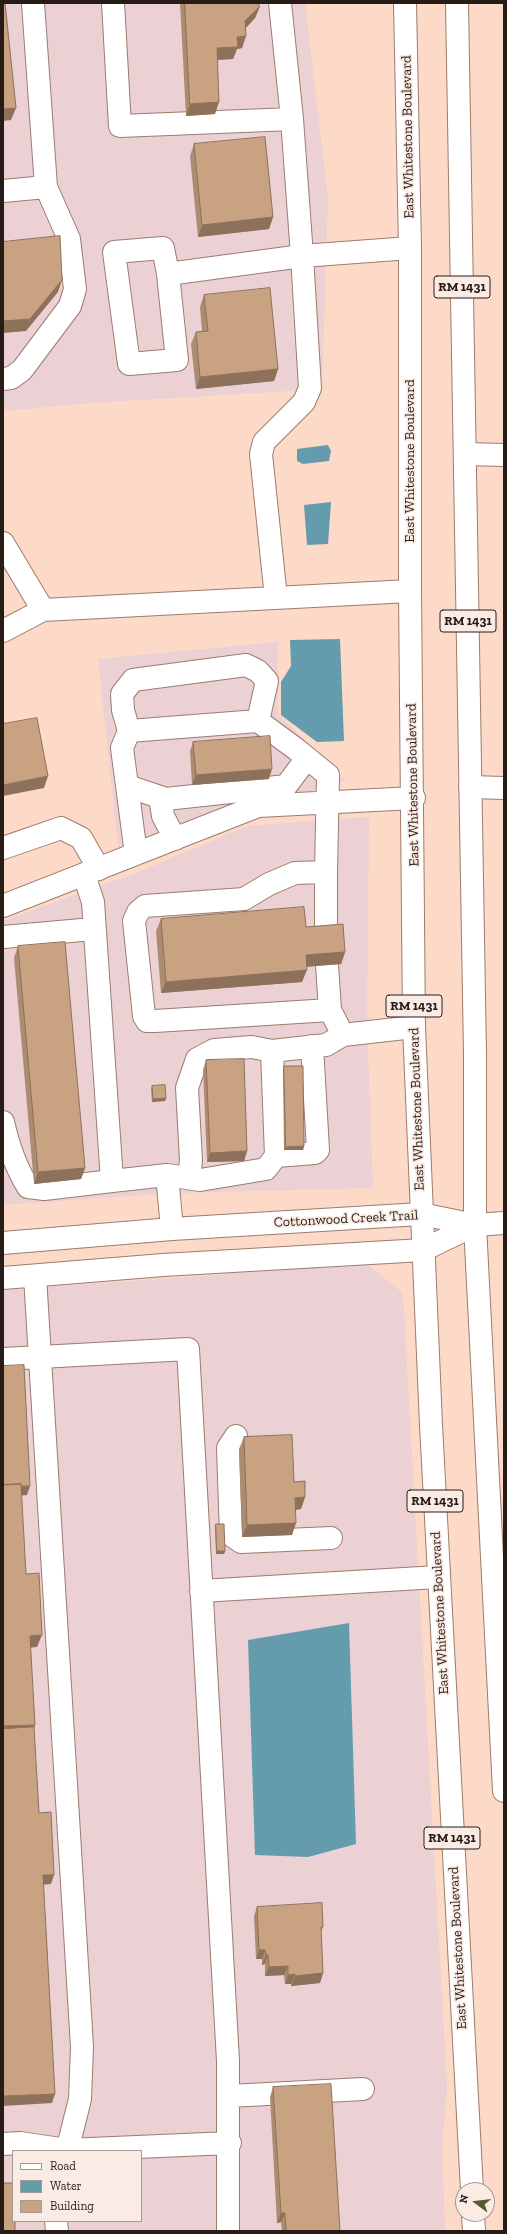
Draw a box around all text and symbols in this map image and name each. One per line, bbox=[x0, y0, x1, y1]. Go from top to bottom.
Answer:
street label: East Whitestone Boulevard bbox=[398, 55, 418, 219]
road number: RM 1431 bbox=[434, 276, 490, 298]
street label: East Whitestone Boulevard bbox=[402, 379, 418, 543]
road number: RM 1431 bbox=[440, 610, 496, 632]
street label: East Whitestone Boulevard bbox=[403, 703, 423, 867]
road number: RM 1431 bbox=[386, 995, 442, 1017]
street label: East Whitestone Boulevard bbox=[406, 1027, 428, 1191]
street label: Cottonwood Creek Trail bbox=[273, 1207, 419, 1231]
road number: RM 1431 bbox=[407, 1490, 463, 1512]
street label: East Whitestone Boulevard bbox=[427, 1531, 453, 1695]
road number: RM 1431 bbox=[424, 1827, 480, 1849]
street label: East Whitestone Boulevard bbox=[445, 1866, 471, 2030]
legend bbox=[12, 2150, 142, 2222]
text: Road bbox=[50, 2159, 76, 2173]
text: Water bbox=[50, 2179, 82, 2193]
north arrow bbox=[455, 2182, 495, 2222]
text: N bbox=[457, 2193, 471, 2205]
text: Building bbox=[50, 2199, 94, 2213]

